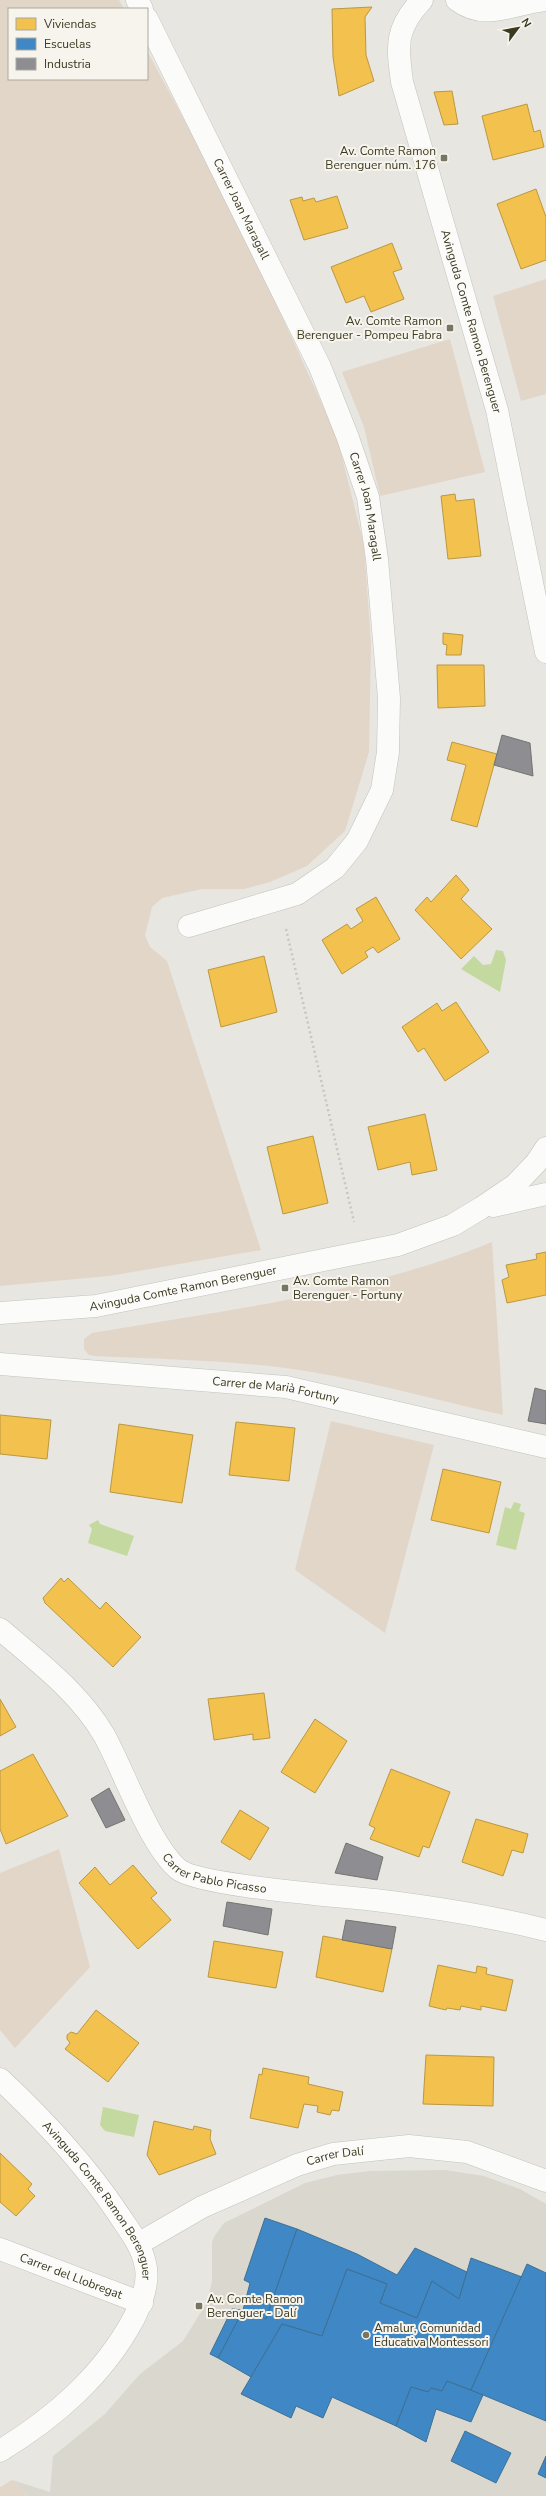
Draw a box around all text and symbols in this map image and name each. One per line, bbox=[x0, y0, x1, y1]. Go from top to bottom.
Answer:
legend bbox=[8, 8, 148, 80]
north arrow bbox=[498, 8, 538, 48]
text: N bbox=[518, 15, 535, 30]
text: Viviendas bbox=[43, 16, 97, 32]
text: Escuelas bbox=[44, 36, 91, 52]
text: Industria bbox=[44, 56, 91, 72]
place label: Av. Comte Ramon Berenguer núm. 176 bbox=[325, 143, 436, 173]
marker: Av. Comte Ramon Berenguer núm. 176 bbox=[439, 153, 449, 163]
street label: Carrer Joan Maragall bbox=[209, 155, 273, 263]
street label: Avinguda Comte Ramon Berenguer bbox=[437, 228, 506, 415]
place label: Av. Comte Ramon Berenguer - Pompeu Fabra bbox=[297, 313, 442, 343]
marker: Av. Comte Ramon Berenguer - Pompeu Fabra bbox=[445, 323, 455, 333]
street label: Carrer Joan Maragall bbox=[345, 450, 385, 562]
street label: Avinguda Comte Ramon Berenguer bbox=[89, 1262, 279, 1314]
place label: Av. Comte Ramon Berenguer - Fortuny bbox=[293, 1273, 403, 1303]
marker: Av. Comte Ramon Berenguer - Fortuny bbox=[280, 1283, 290, 1293]
street label: Carrer de Marià Fortuny bbox=[212, 1373, 341, 1407]
street label: Carrer Pablo Picasso bbox=[159, 1849, 268, 1897]
street label: Avinguda Comte Ramon Berenguer bbox=[39, 2118, 155, 2281]
street label: Carrer Dalí bbox=[304, 2143, 366, 2170]
street label: Carrer del Llobregat bbox=[17, 2249, 125, 2303]
place label: Av. Comte Ramon Berenguer - Dalí bbox=[207, 2291, 303, 2321]
marker: Av. Comte Ramon Berenguer - Dalí bbox=[194, 2301, 204, 2311]
place label: Amalur, Comunidad Educativa Montessori bbox=[374, 2320, 489, 2350]
marker: Amalur, Comunidad Educativa Montessori bbox=[361, 2330, 371, 2340]

